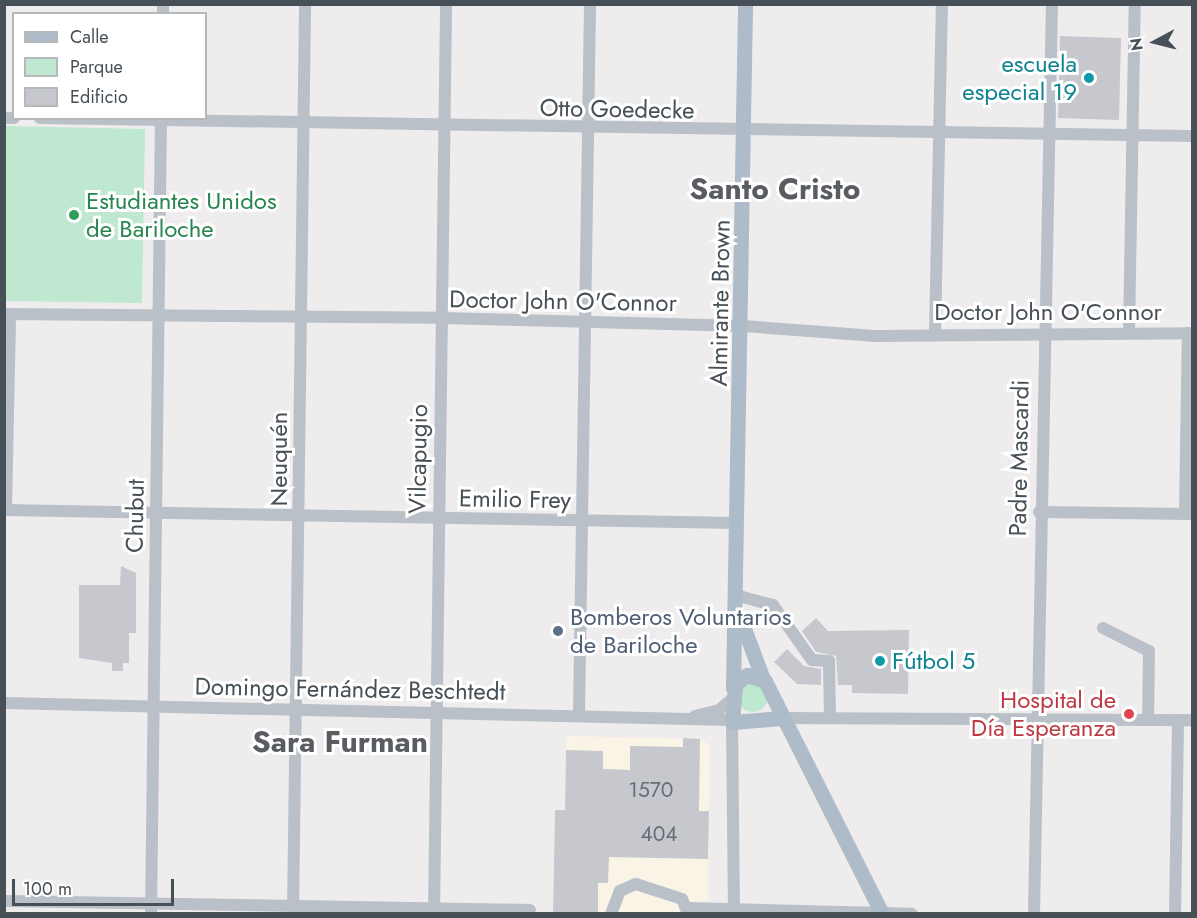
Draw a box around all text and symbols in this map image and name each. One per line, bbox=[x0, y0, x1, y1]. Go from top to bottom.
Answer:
legend bbox=[12, 12, 207, 120]
north arrow bbox=[1125, 12, 1185, 72]
text: Calle bbox=[70, 24, 109, 50]
text: N bbox=[1124, 37, 1149, 52]
place label: escuela especial 19 bbox=[962, 50, 1077, 106]
text: Parque bbox=[70, 54, 123, 80]
marker: escuela especial 19 bbox=[1082, 71, 1096, 85]
text: Edificio bbox=[70, 84, 128, 110]
street label: Otto Goedecke bbox=[539, 93, 695, 125]
district label: Santo Cristo bbox=[690, 171, 860, 207]
place label: Estudiantes Unidos de Bariloche bbox=[86, 187, 277, 243]
marker: Estudiantes Unidos de Bariloche bbox=[67, 208, 81, 222]
street label: Almirante Brown bbox=[704, 219, 736, 387]
street label: Doctor John O'Connor bbox=[449, 285, 677, 317]
street label: Doctor John O'Connor bbox=[934, 298, 1162, 326]
street label: Padre Mascardi bbox=[1003, 379, 1035, 537]
street label: Vilcapugio bbox=[403, 404, 433, 514]
street label: Neuquén bbox=[265, 412, 293, 506]
street label: Chubut bbox=[120, 479, 150, 553]
street label: Emilio Frey bbox=[459, 484, 571, 514]
place label: Bomberos Voluntarios de Bariloche bbox=[570, 603, 791, 659]
marker: Bomberos Voluntarios de Bariloche bbox=[551, 624, 565, 638]
place label: Fútbol 5 bbox=[892, 647, 975, 675]
marker: Fútbol 5 bbox=[873, 654, 887, 668]
street label: Domingo Fernández Beschtedt bbox=[194, 672, 506, 706]
place label: Hospital de Día Esperanza bbox=[971, 686, 1116, 742]
marker: Hospital de Día Esperanza bbox=[1120, 705, 1138, 723]
district label: Sara Furman bbox=[252, 724, 428, 760]
house number: 1570 bbox=[629, 777, 673, 803]
house number: 404 bbox=[640, 821, 678, 847]
scale bar bbox=[15, 867, 177, 905]
text: 100 m bbox=[23, 876, 72, 902]

